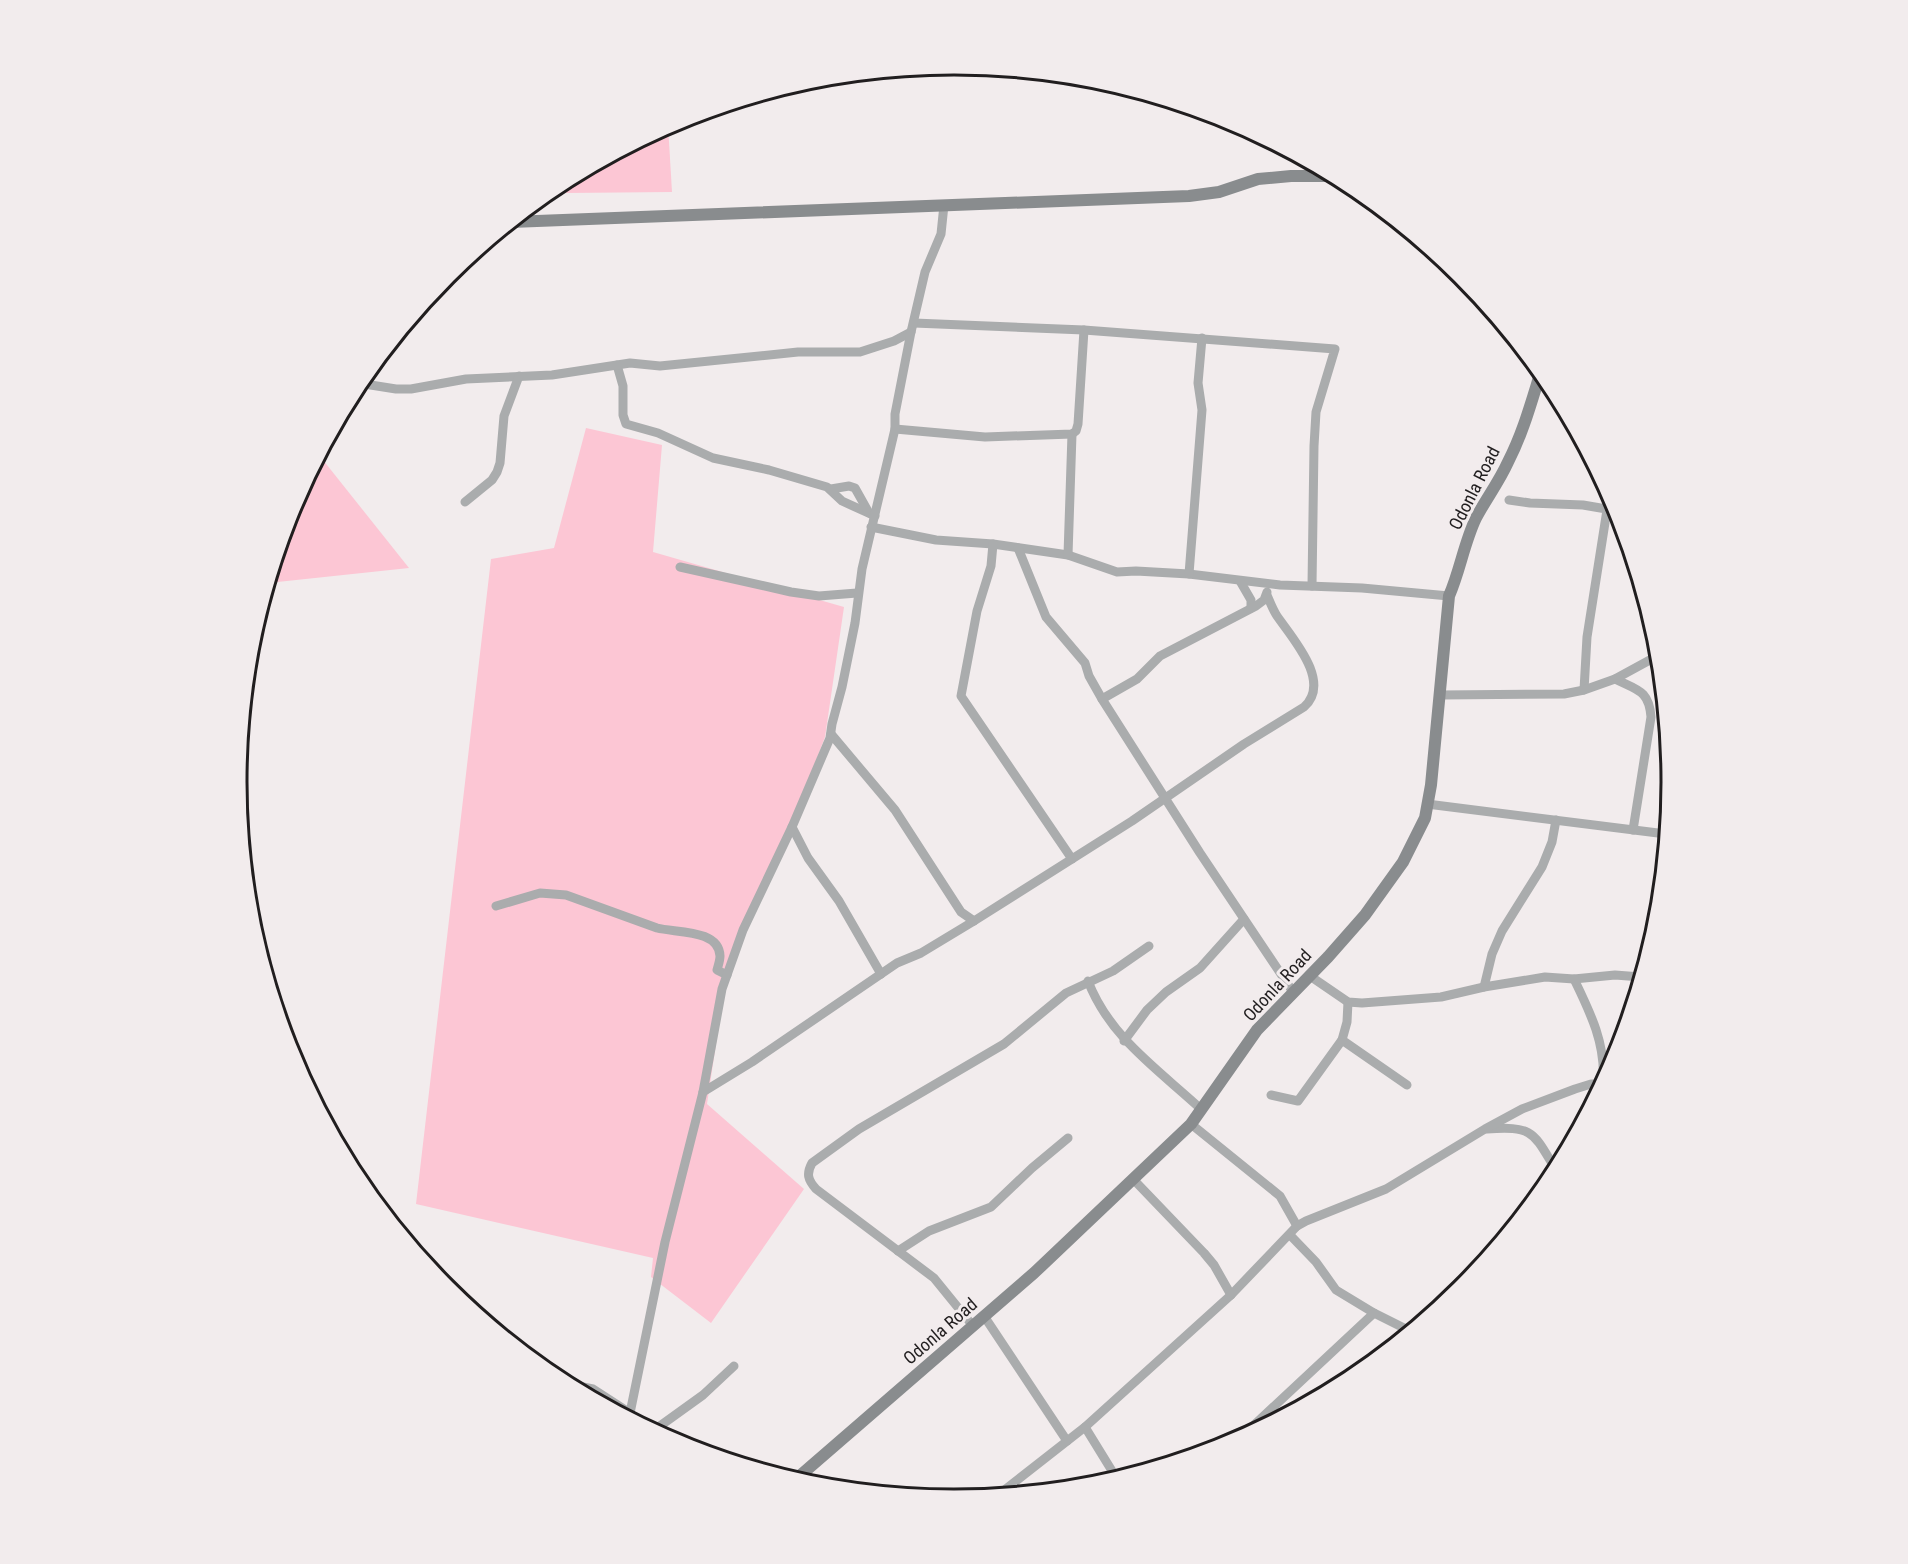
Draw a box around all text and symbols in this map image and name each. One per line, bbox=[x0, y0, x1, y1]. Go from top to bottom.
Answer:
street label: Odonla Road bbox=[1444, 443, 1504, 533]
street label: Odonla Road bbox=[1238, 945, 1316, 1025]
street label: Odonla Road bbox=[899, 1293, 981, 1369]

